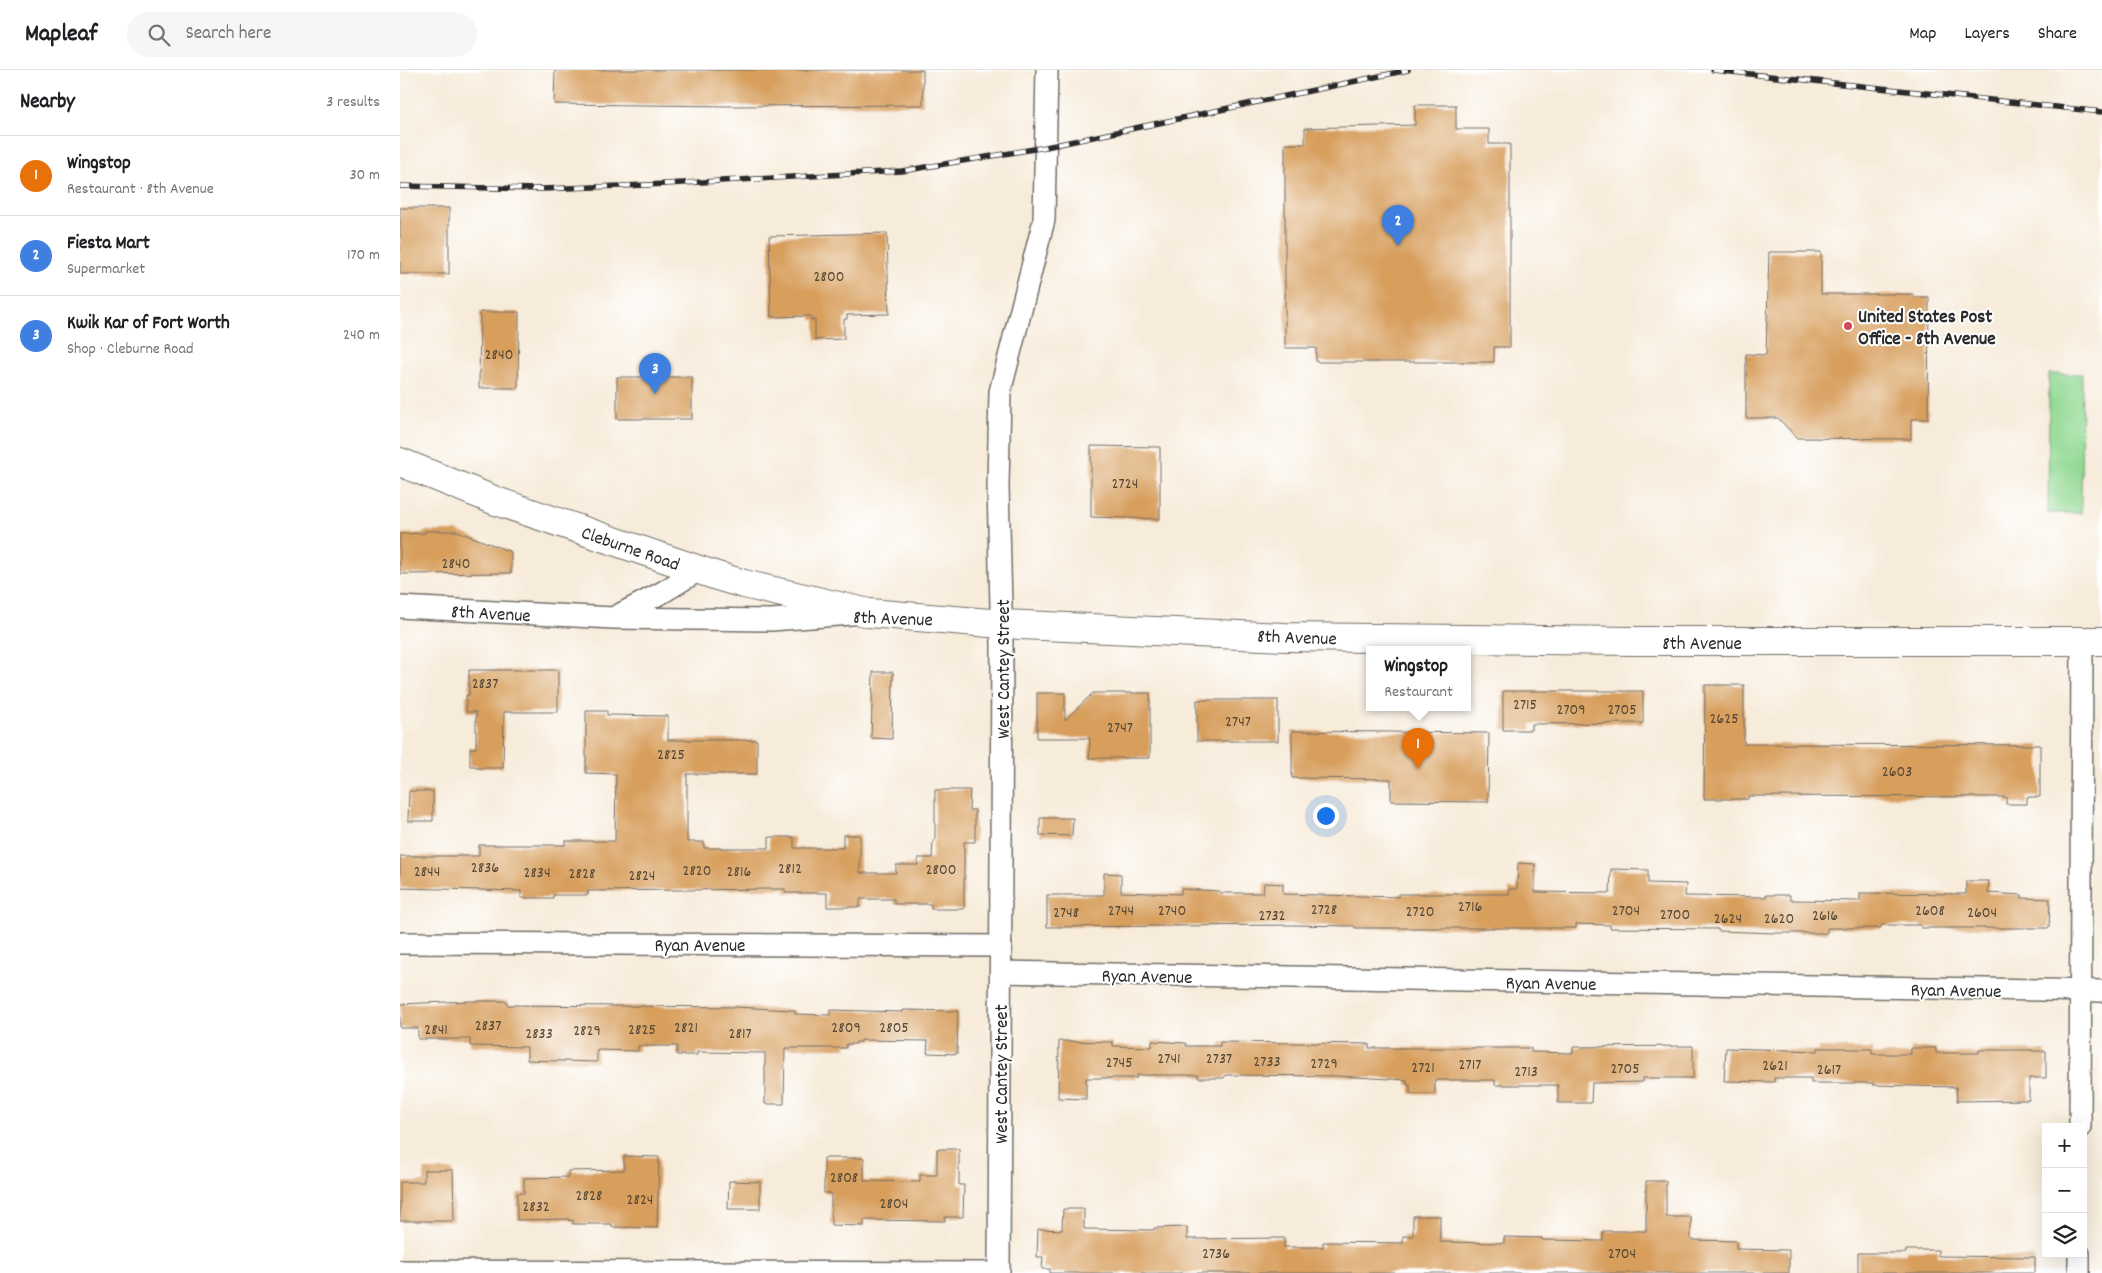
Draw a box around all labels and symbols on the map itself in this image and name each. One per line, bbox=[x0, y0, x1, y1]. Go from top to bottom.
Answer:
pin: 2 bbox=[1382, 205, 1414, 246]
house number: 2800 bbox=[814, 266, 844, 289]
place label: United States Post Office - 8th Avenue bbox=[1858, 305, 1996, 354]
marker: United States Post Office - 8th Avenue bbox=[1842, 320, 1854, 332]
house number: 2840 bbox=[485, 344, 513, 367]
pin: 3 bbox=[639, 353, 671, 394]
house number: 2724 bbox=[1112, 473, 1138, 496]
street label: Cleburne Road bbox=[577, 521, 683, 580]
house number: 2840 bbox=[442, 553, 470, 576]
street label: West Cantey Street bbox=[992, 599, 1019, 739]
street label: 8th Avenue bbox=[450, 600, 531, 631]
street label: 8th Avenue bbox=[853, 606, 933, 635]
street label: 8th Avenue bbox=[1257, 625, 1337, 654]
street label: 8th Avenue bbox=[1662, 632, 1742, 659]
house number: 2837 bbox=[472, 673, 498, 696]
house number: 2715 bbox=[1513, 694, 1537, 717]
house number: 2709 bbox=[1556, 699, 1586, 722]
house number: 2705 bbox=[1607, 699, 1637, 722]
house number: 2625 bbox=[1709, 708, 1739, 731]
house number: 2747 bbox=[1225, 711, 1251, 734]
house number: 2747 bbox=[1107, 717, 1133, 740]
pin: 1 bbox=[1402, 728, 1434, 769]
house number: 2825 bbox=[657, 744, 685, 767]
house number: 2603 bbox=[1882, 761, 1912, 784]
your location bbox=[1313, 803, 1339, 829]
house number: 2836 bbox=[471, 857, 499, 880]
house number: 2812 bbox=[778, 858, 802, 881]
house number: 2800 bbox=[926, 859, 956, 882]
house number: 2820 bbox=[682, 860, 712, 883]
house number: 2844 bbox=[414, 861, 440, 884]
house number: 2816 bbox=[727, 861, 752, 884]
house number: 2834 bbox=[523, 862, 551, 885]
house number: 2828 bbox=[569, 863, 595, 886]
house number: 2824 bbox=[628, 865, 656, 888]
house number: 2716 bbox=[1458, 896, 1482, 919]
house number: 2728 bbox=[1311, 899, 1337, 922]
house number: 2744 bbox=[1108, 900, 1134, 923]
house number: 2740 bbox=[1158, 900, 1186, 923]
house number: 2704 bbox=[1612, 900, 1640, 923]
house number: 2608 bbox=[1915, 900, 1945, 923]
house number: 2720 bbox=[1406, 901, 1434, 924]
house number: 2748 bbox=[1053, 902, 1079, 925]
house number: 2604 bbox=[1967, 902, 1997, 925]
house number: 2700 bbox=[1660, 904, 1690, 927]
house number: 2732 bbox=[1258, 905, 1286, 928]
house number: 2616 bbox=[1812, 905, 1838, 928]
house number: 2624 bbox=[1714, 908, 1742, 931]
house number: 2620 bbox=[1764, 908, 1794, 931]
street label: Ryan Avenue bbox=[655, 934, 745, 961]
street label: Ryan Avenue bbox=[1101, 964, 1193, 993]
street label: Ryan Avenue bbox=[1505, 971, 1597, 1000]
street label: Ryan Avenue bbox=[1910, 978, 2002, 1007]
street label: West Cantey Street bbox=[990, 1004, 1017, 1144]
house number: 2837 bbox=[475, 1015, 501, 1038]
house number: 2821 bbox=[674, 1017, 698, 1040]
house number: 2809 bbox=[831, 1017, 861, 1040]
house number: 2805 bbox=[879, 1017, 909, 1040]
house number: 2841 bbox=[424, 1019, 448, 1042]
house number: 2825 bbox=[628, 1019, 656, 1042]
house number: 2829 bbox=[573, 1020, 601, 1043]
house number: 2833 bbox=[525, 1023, 553, 1046]
house number: 2817 bbox=[728, 1023, 752, 1046]
house number: 2741 bbox=[1157, 1048, 1181, 1071]
house number: 2737 bbox=[1206, 1048, 1232, 1071]
house number: 2733 bbox=[1253, 1051, 1281, 1074]
house number: 2745 bbox=[1105, 1052, 1133, 1075]
house number: 2729 bbox=[1310, 1053, 1338, 1076]
house number: 2717 bbox=[1459, 1054, 1481, 1077]
house number: 2621 bbox=[1762, 1055, 1788, 1078]
house number: 2721 bbox=[1411, 1057, 1435, 1080]
house number: 2705 bbox=[1610, 1058, 1640, 1081]
house number: 2617 bbox=[1817, 1059, 1841, 1082]
house number: 2713 bbox=[1514, 1061, 1538, 1084]
house number: 2808 bbox=[830, 1167, 858, 1190]
house number: 2828 bbox=[576, 1185, 602, 1208]
house number: 2824 bbox=[626, 1189, 654, 1212]
house number: 2804 bbox=[880, 1193, 908, 1216]
house number: 2832 bbox=[522, 1196, 550, 1219]
house number: 2736 bbox=[1202, 1243, 1230, 1266]
house number: 2704 bbox=[1608, 1243, 1636, 1266]

